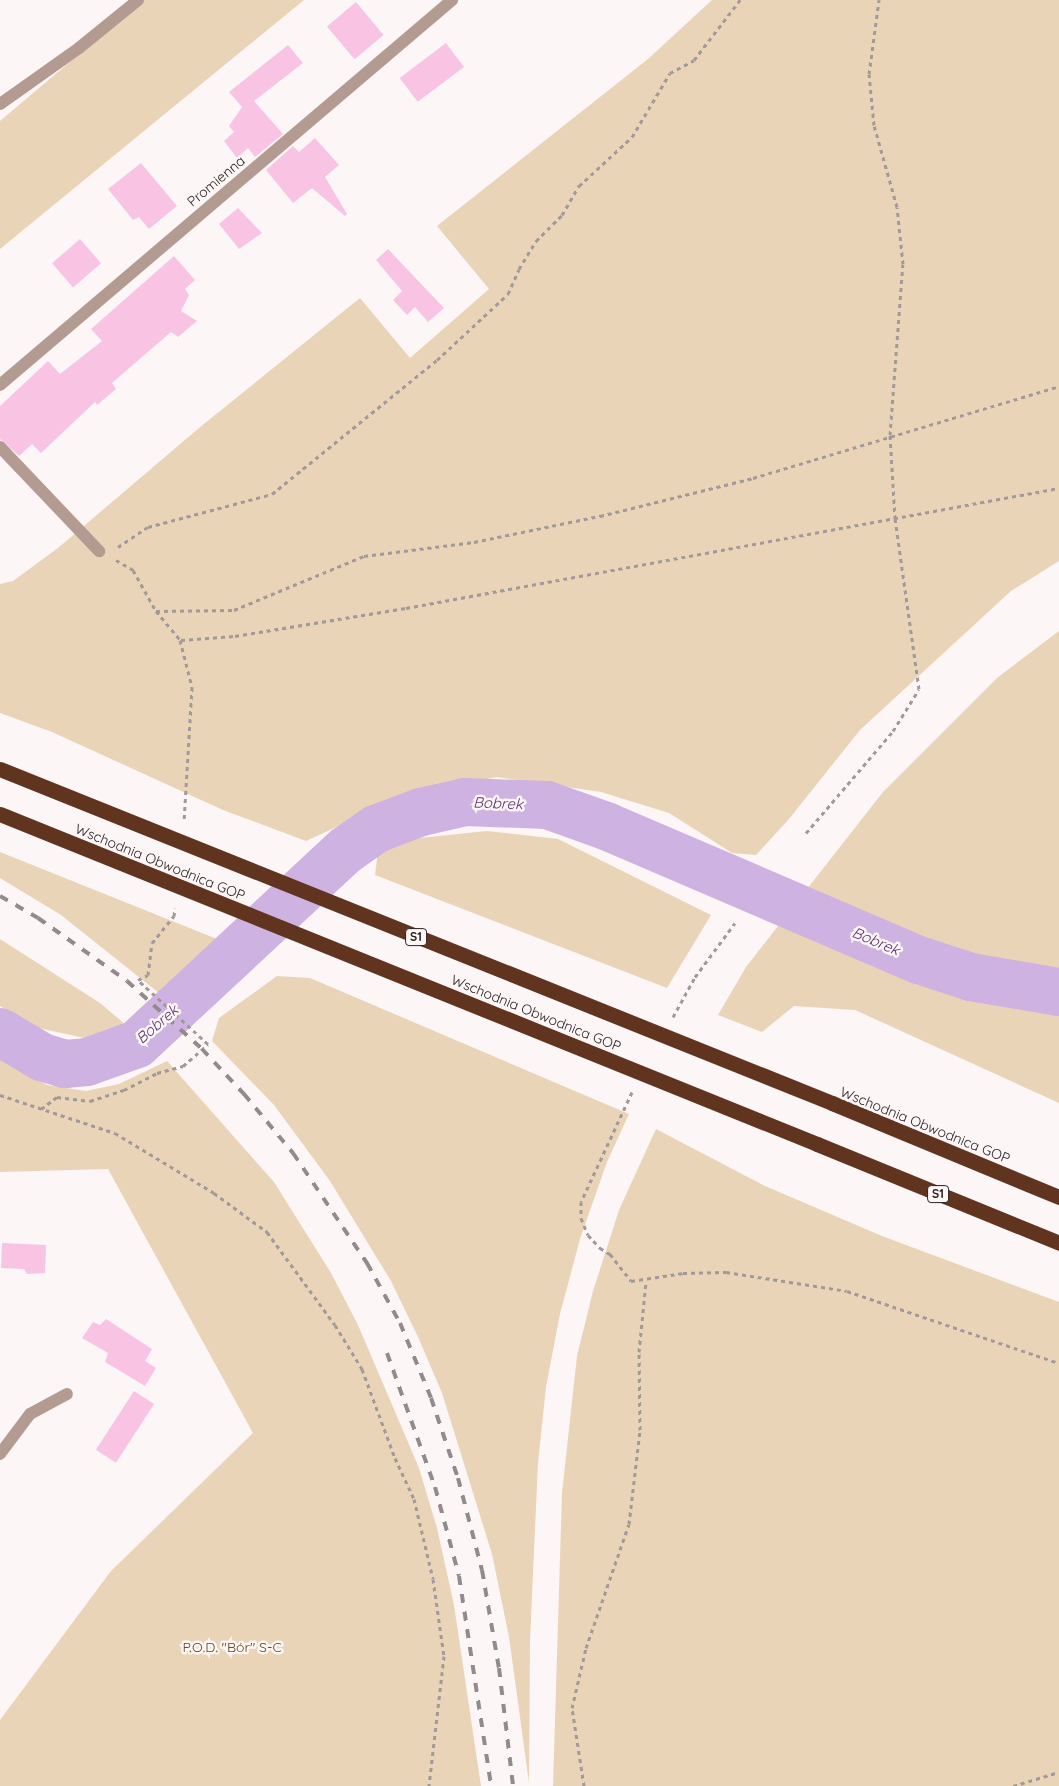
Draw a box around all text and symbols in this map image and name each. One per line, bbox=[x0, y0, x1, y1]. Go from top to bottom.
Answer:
street label: Promienna bbox=[184, 152, 248, 210]
water label: Bobrek bbox=[473, 793, 523, 813]
street label: Wschodnia Obwodnica GOP bbox=[73, 820, 247, 904]
water label: Bobrek bbox=[850, 923, 902, 959]
road number: S1 bbox=[405, 928, 427, 946]
street label: Wschodnia Obwodnica GOP bbox=[449, 971, 623, 1055]
water label: Bobrek bbox=[132, 1001, 182, 1047]
street label: Wschodnia Obwodnica GOP bbox=[838, 1083, 1012, 1167]
road number: S1 bbox=[927, 1184, 949, 1204]
park label: P.O.D. "Bór" S-C bbox=[182, 1639, 282, 1655]

